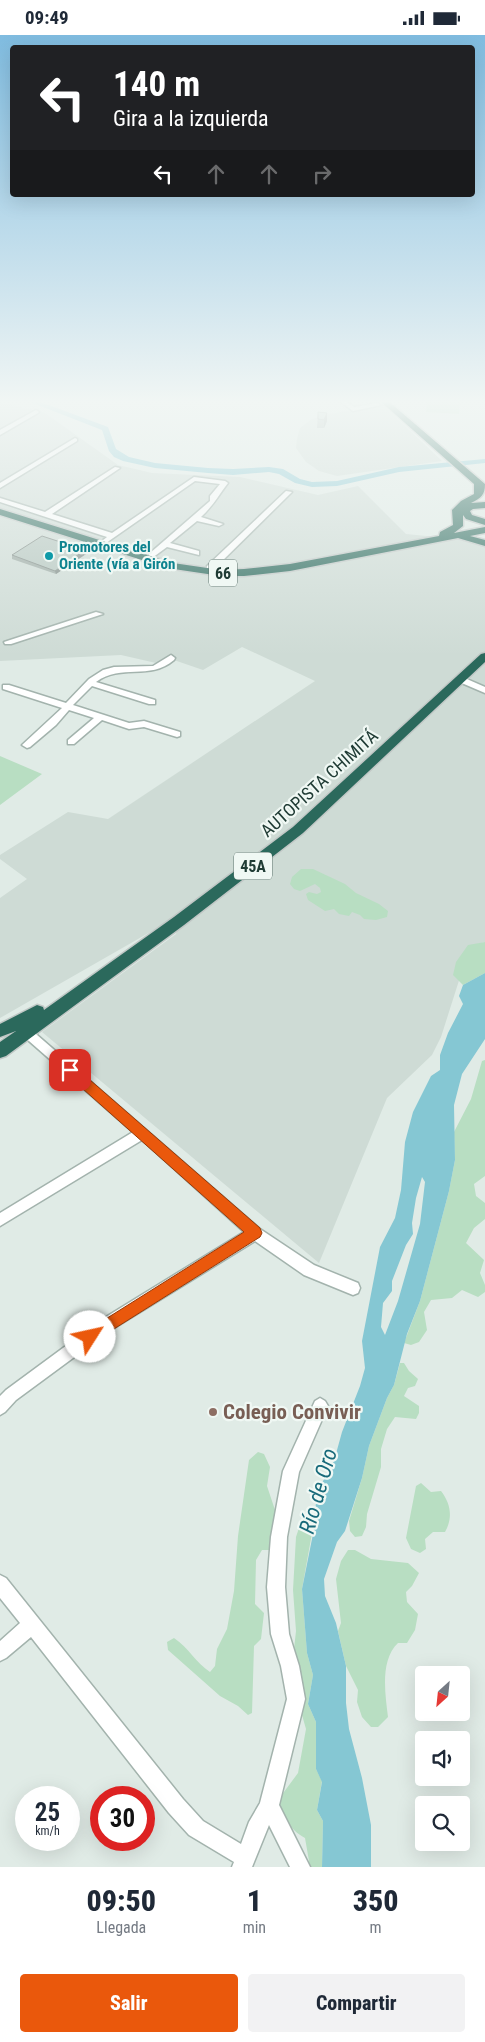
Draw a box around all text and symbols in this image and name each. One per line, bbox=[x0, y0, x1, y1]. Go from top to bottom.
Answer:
text: 09:49 bbox=[25, 6, 69, 29]
text: 140 m bbox=[113, 64, 200, 105]
icon: left bbox=[30, 65, 95, 130]
text: Gira a la izquierda bbox=[113, 106, 269, 131]
icon: left bbox=[149, 160, 177, 188]
icon: ahead bbox=[202, 160, 230, 188]
icon: ahead bbox=[255, 160, 283, 188]
icon: right bbox=[308, 160, 336, 188]
place label: Promotores del Oriente (vía a Girón bbox=[59, 538, 175, 573]
marker: Promotores del Oriente (vía a Girón bbox=[43, 550, 55, 562]
road number: 66 bbox=[209, 559, 237, 587]
street label: AUTOPISTA CHIMITÁ bbox=[256, 725, 382, 841]
road number: 45A bbox=[234, 853, 272, 879]
pin bbox=[49, 1049, 91, 1091]
icon: arrive bbox=[56, 1056, 84, 1084]
position arrow bbox=[63, 1310, 115, 1362]
place label: Colegio Convivir bbox=[223, 1400, 361, 1424]
marker: Colegio Convivir bbox=[207, 1406, 219, 1418]
water label: Río de Oro bbox=[294, 1446, 342, 1536]
north arrow bbox=[415, 1666, 470, 1721]
map controls bbox=[415, 1666, 470, 1851]
button: sound bbox=[415, 1731, 470, 1786]
speed limit sign: 30 bbox=[90, 1786, 155, 1851]
button: search bbox=[415, 1796, 470, 1851]
text: 25 bbox=[35, 1798, 60, 1827]
text: km/h bbox=[35, 1824, 60, 1838]
text: 09:50 bbox=[87, 1883, 156, 1918]
text: 1 bbox=[247, 1883, 262, 1918]
text: 350 bbox=[353, 1883, 398, 1918]
text: Llegada bbox=[96, 1918, 146, 1937]
text: min bbox=[243, 1918, 266, 1937]
text: m bbox=[370, 1918, 382, 1937]
button: Salir bbox=[20, 1974, 238, 2032]
button: Compartir bbox=[248, 1974, 465, 2032]

